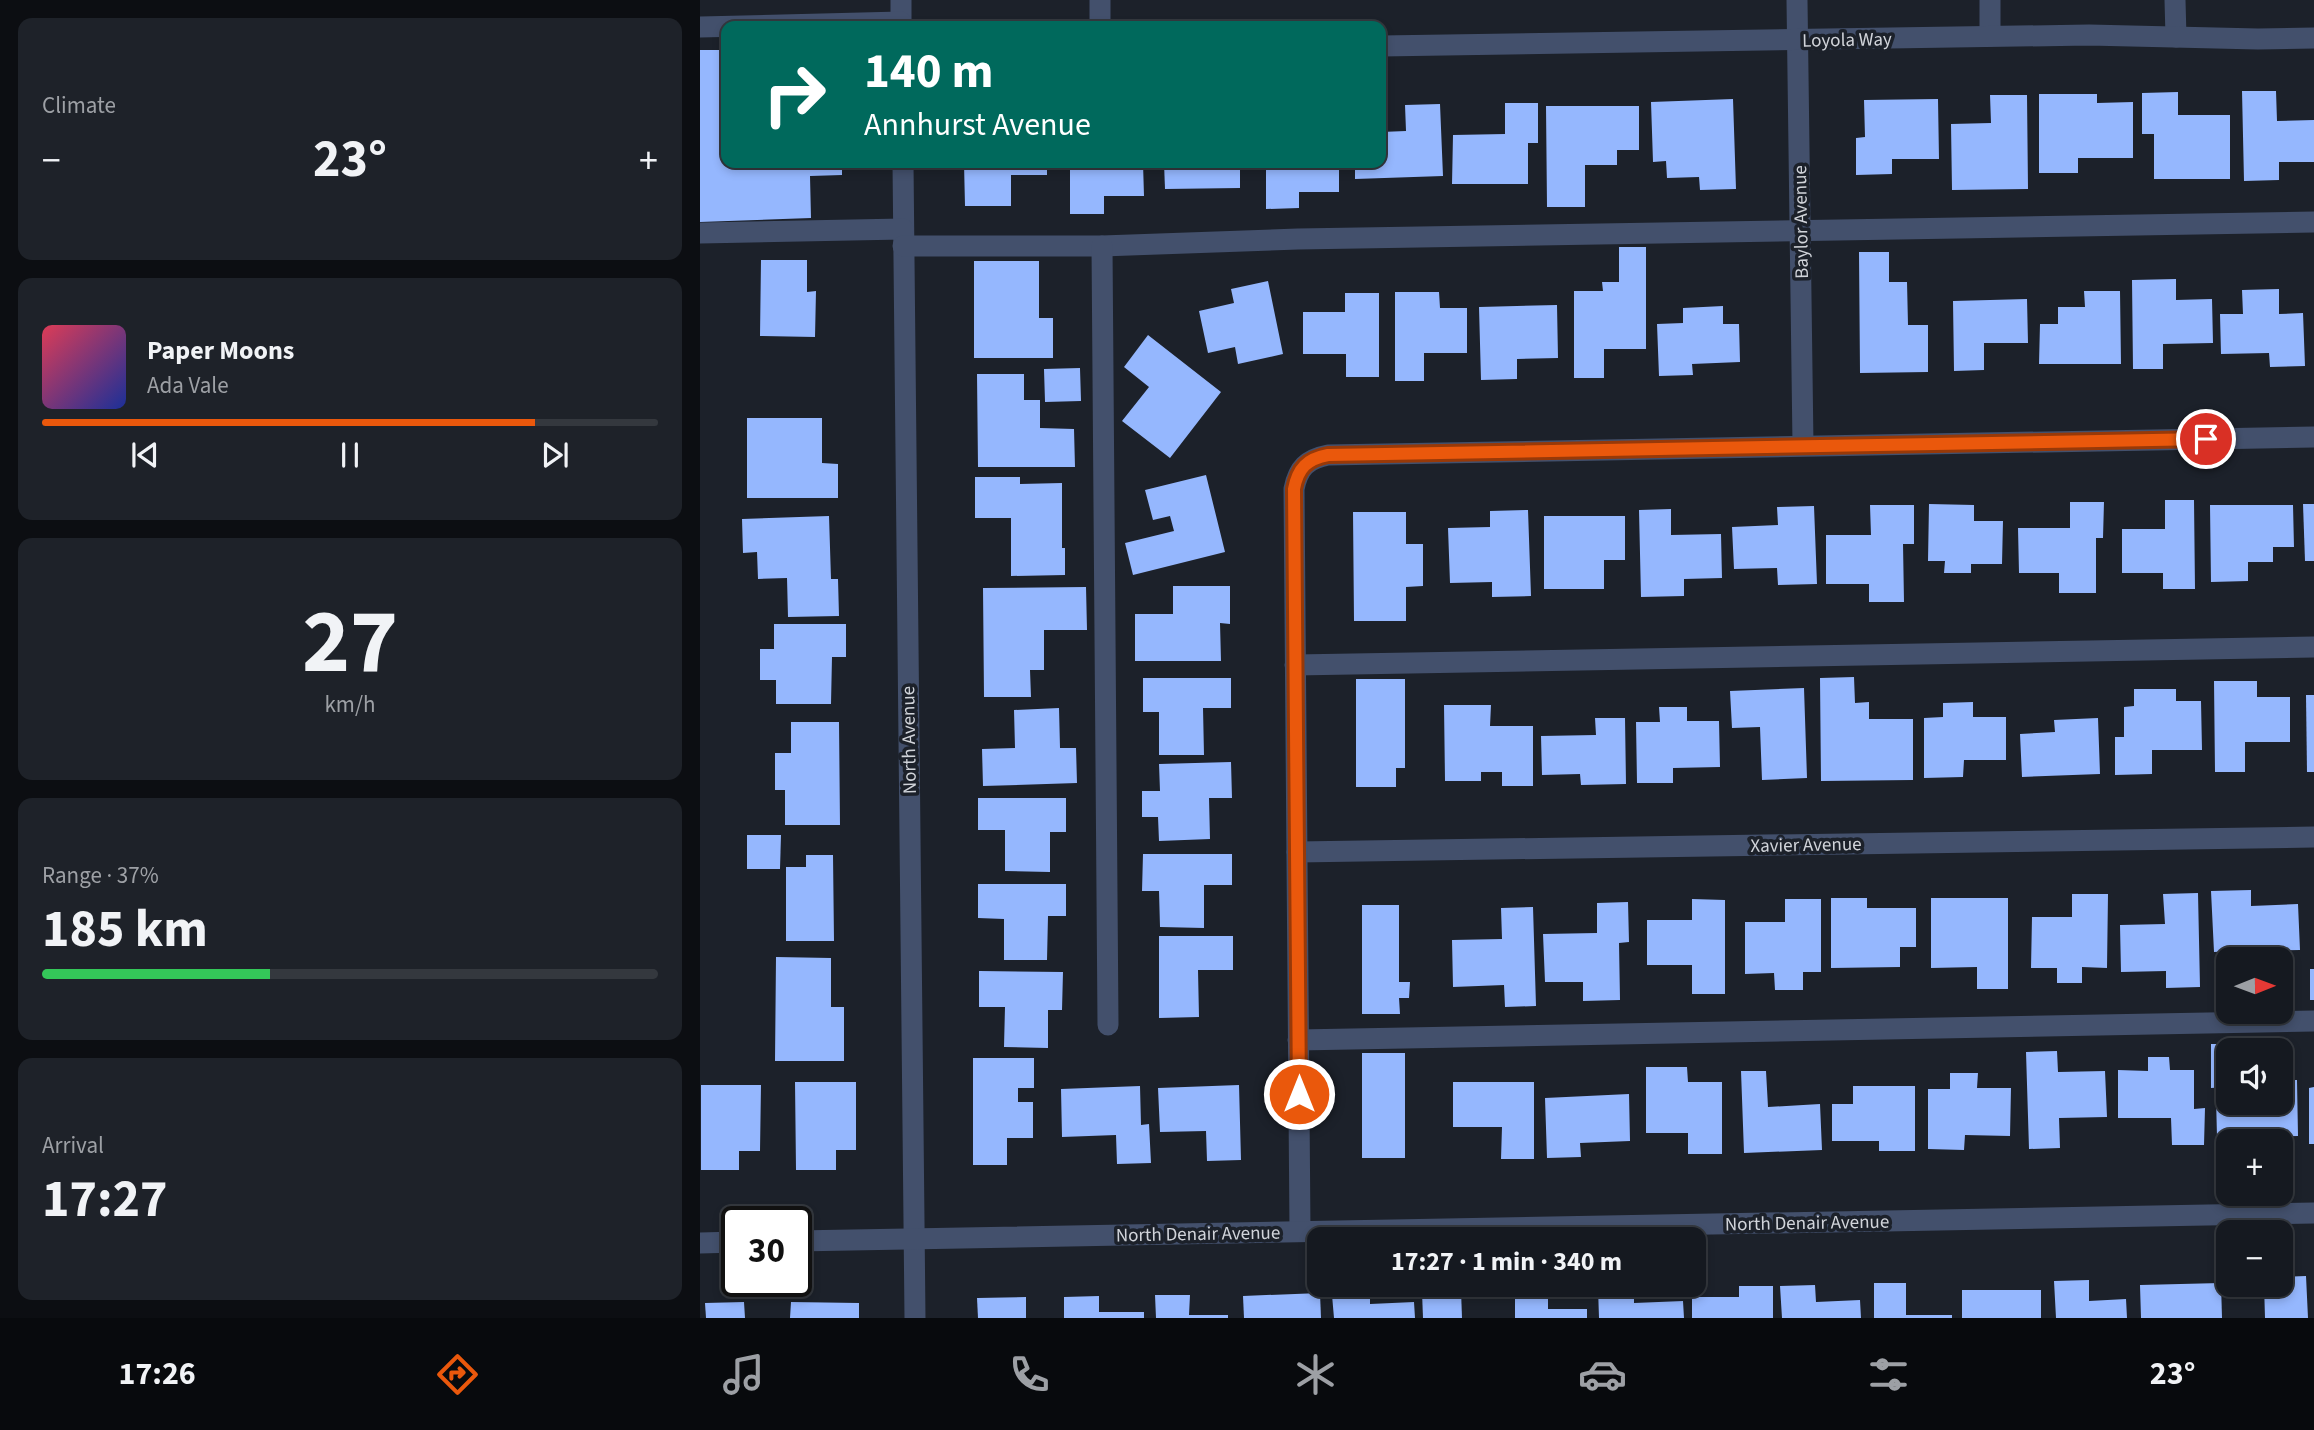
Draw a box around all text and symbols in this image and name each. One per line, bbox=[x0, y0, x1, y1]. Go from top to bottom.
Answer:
street label: Loyola Way bbox=[1802, 26, 1892, 55]
text: 140 m bbox=[864, 37, 993, 107]
icon: right bbox=[749, 49, 840, 140]
text: Climate bbox=[42, 89, 116, 122]
text: Annhurst Avenue bbox=[864, 102, 1091, 148]
text: 23° bbox=[313, 123, 387, 197]
text: − bbox=[42, 134, 61, 188]
text: + bbox=[639, 134, 658, 188]
street label: Baylor Avenue bbox=[1787, 165, 1816, 279]
text: Paper Moons bbox=[147, 332, 294, 369]
text: Ada Vale bbox=[147, 369, 229, 402]
pin bbox=[2176, 409, 2236, 469]
icon: arrive bbox=[2187, 420, 2225, 458]
icon: previous bbox=[126, 436, 164, 474]
icon: pause bbox=[331, 436, 369, 474]
icon: next bbox=[536, 436, 574, 474]
text: 27 bbox=[302, 578, 398, 707]
street label: North Avenue bbox=[895, 686, 924, 794]
text: km/h bbox=[324, 688, 376, 721]
street label: Xavier Avenue bbox=[1750, 831, 1862, 860]
text: Range · 37% bbox=[42, 859, 159, 892]
text: 185 km bbox=[42, 893, 208, 967]
north arrow bbox=[2216, 947, 2292, 1024]
map controls bbox=[2216, 947, 2293, 1297]
button: sound bbox=[2216, 1038, 2293, 1115]
position arrow bbox=[1262, 1057, 1336, 1131]
text: Arrival bbox=[42, 1129, 104, 1162]
button: + bbox=[2216, 1129, 2293, 1206]
text: 17:27 bbox=[42, 1163, 167, 1237]
speed limit sign: 30 bbox=[721, 1206, 812, 1297]
street label: North Denair Avenue bbox=[1725, 1209, 1889, 1238]
street label: North Denair Avenue bbox=[1116, 1220, 1280, 1249]
button: − bbox=[2216, 1220, 2293, 1297]
text: 17:27 · 1 min · 340 m bbox=[1391, 1243, 1622, 1280]
icon: directions bbox=[433, 1350, 482, 1399]
icon: music bbox=[719, 1350, 768, 1399]
icon: phone bbox=[1005, 1350, 1054, 1399]
icon: climate bbox=[1291, 1350, 1340, 1399]
icon: car bbox=[1578, 1350, 1627, 1399]
icon: filters bbox=[1864, 1350, 1913, 1399]
text: 17:26 bbox=[119, 1351, 196, 1397]
text: 23° bbox=[2150, 1351, 2195, 1397]

